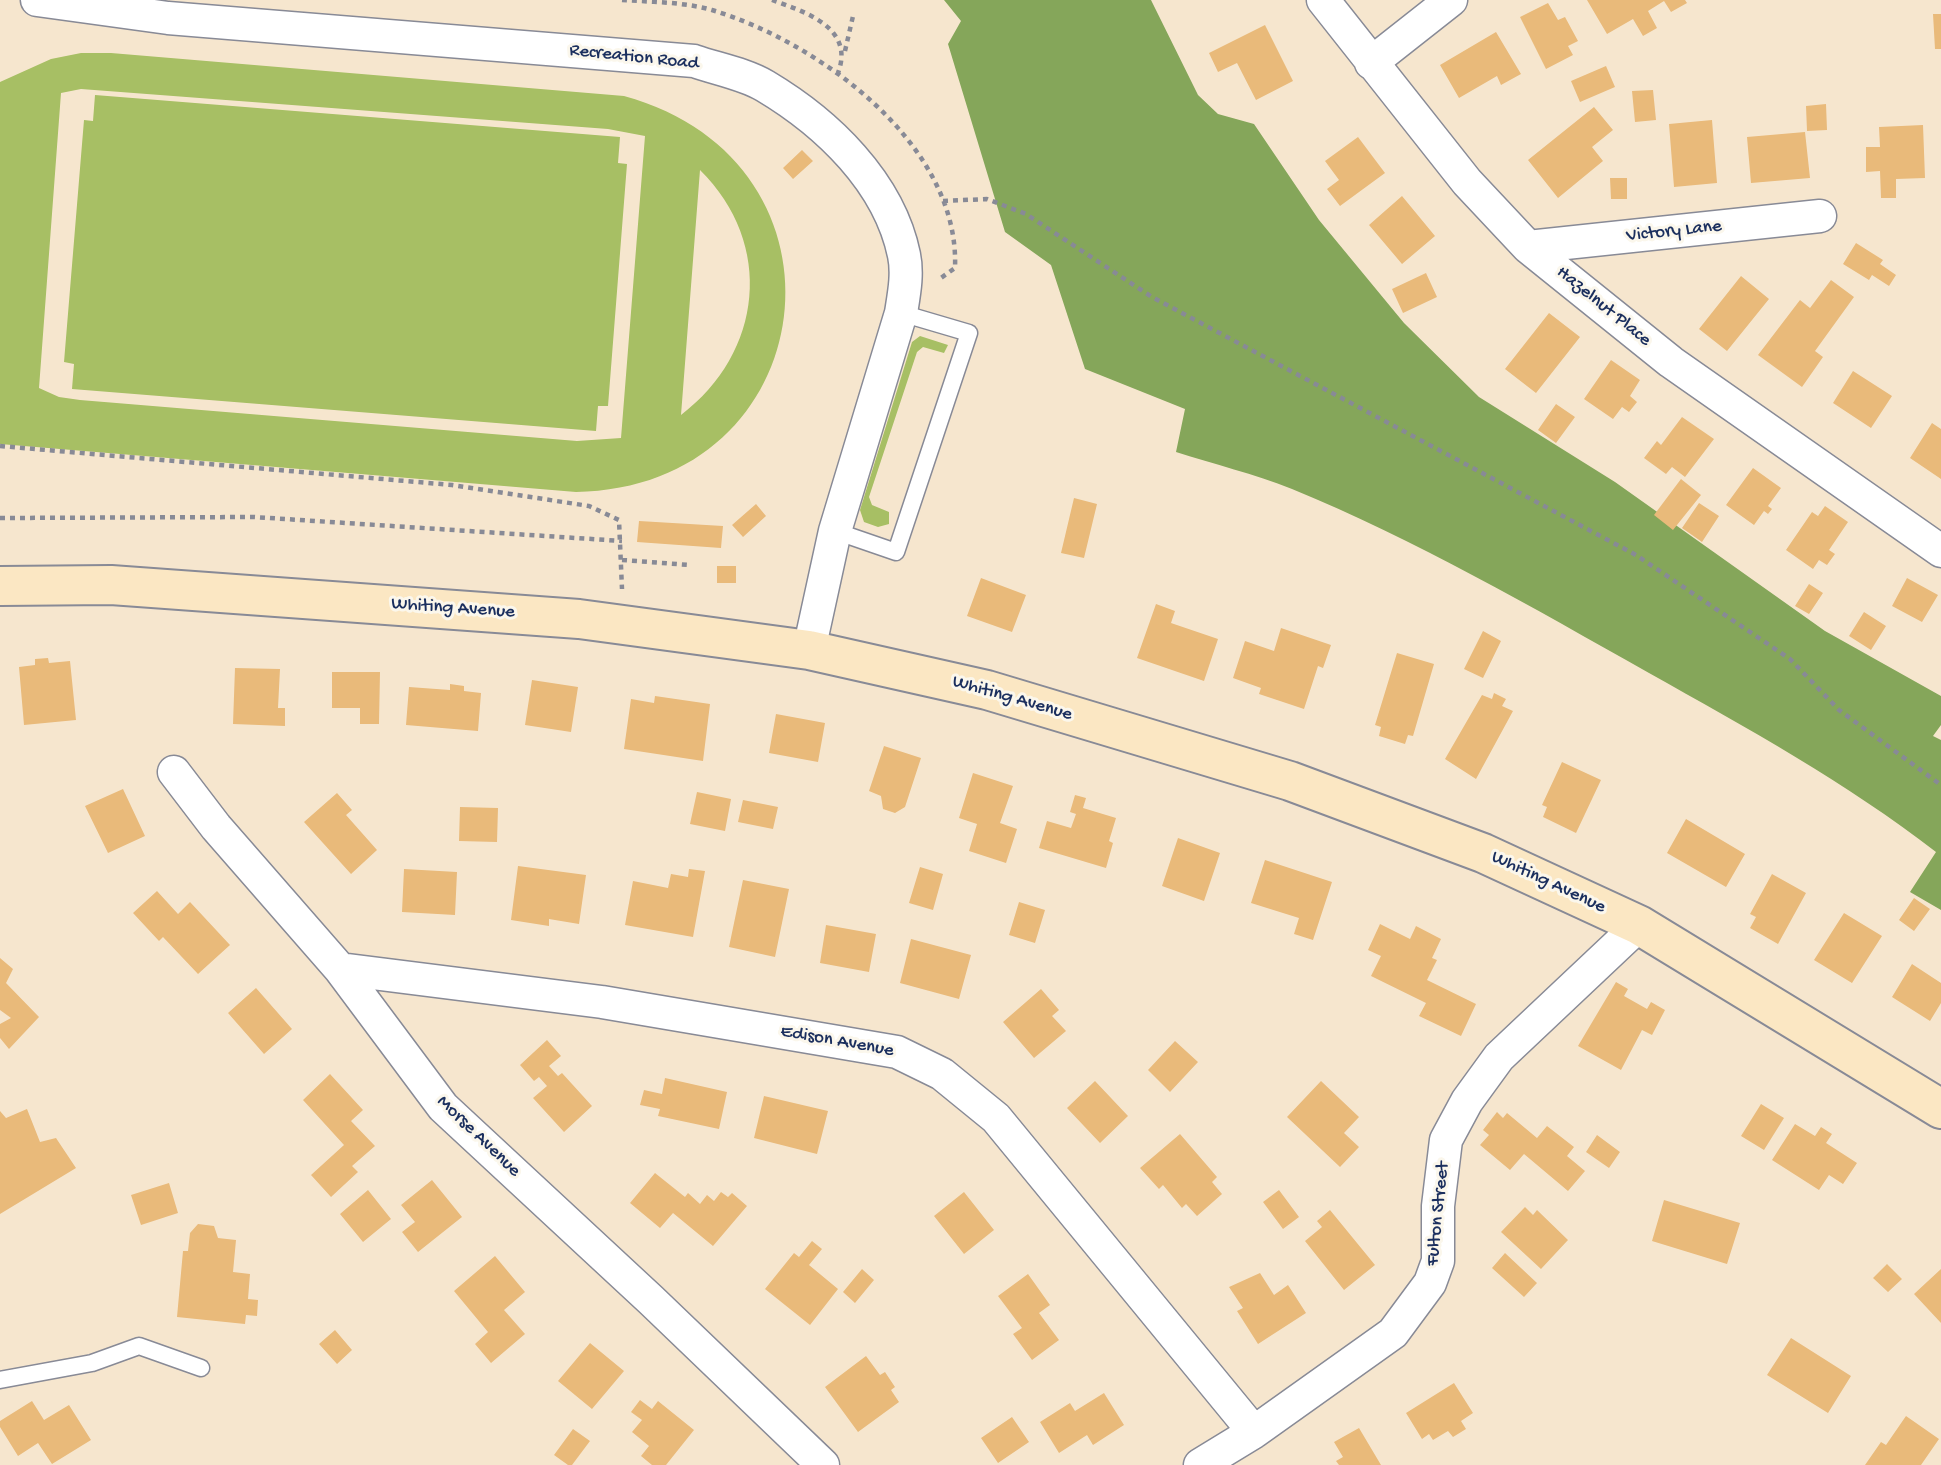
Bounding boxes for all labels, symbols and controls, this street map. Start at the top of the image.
street label: Recreation Road [568,40,700,76]
street label: Victory Lane [1625,216,1723,248]
street label: Hazelnut Place [1551,262,1655,352]
street label: Whiting Avenue [390,593,516,625]
street label: Whiting Avenue [949,671,1075,727]
street label: Whiting Avenue [1487,847,1609,919]
street label: Edison Avenue [779,1021,895,1063]
street label: Morse Avenue [431,1091,525,1183]
street label: Fulton Street [1422,1161,1456,1267]

